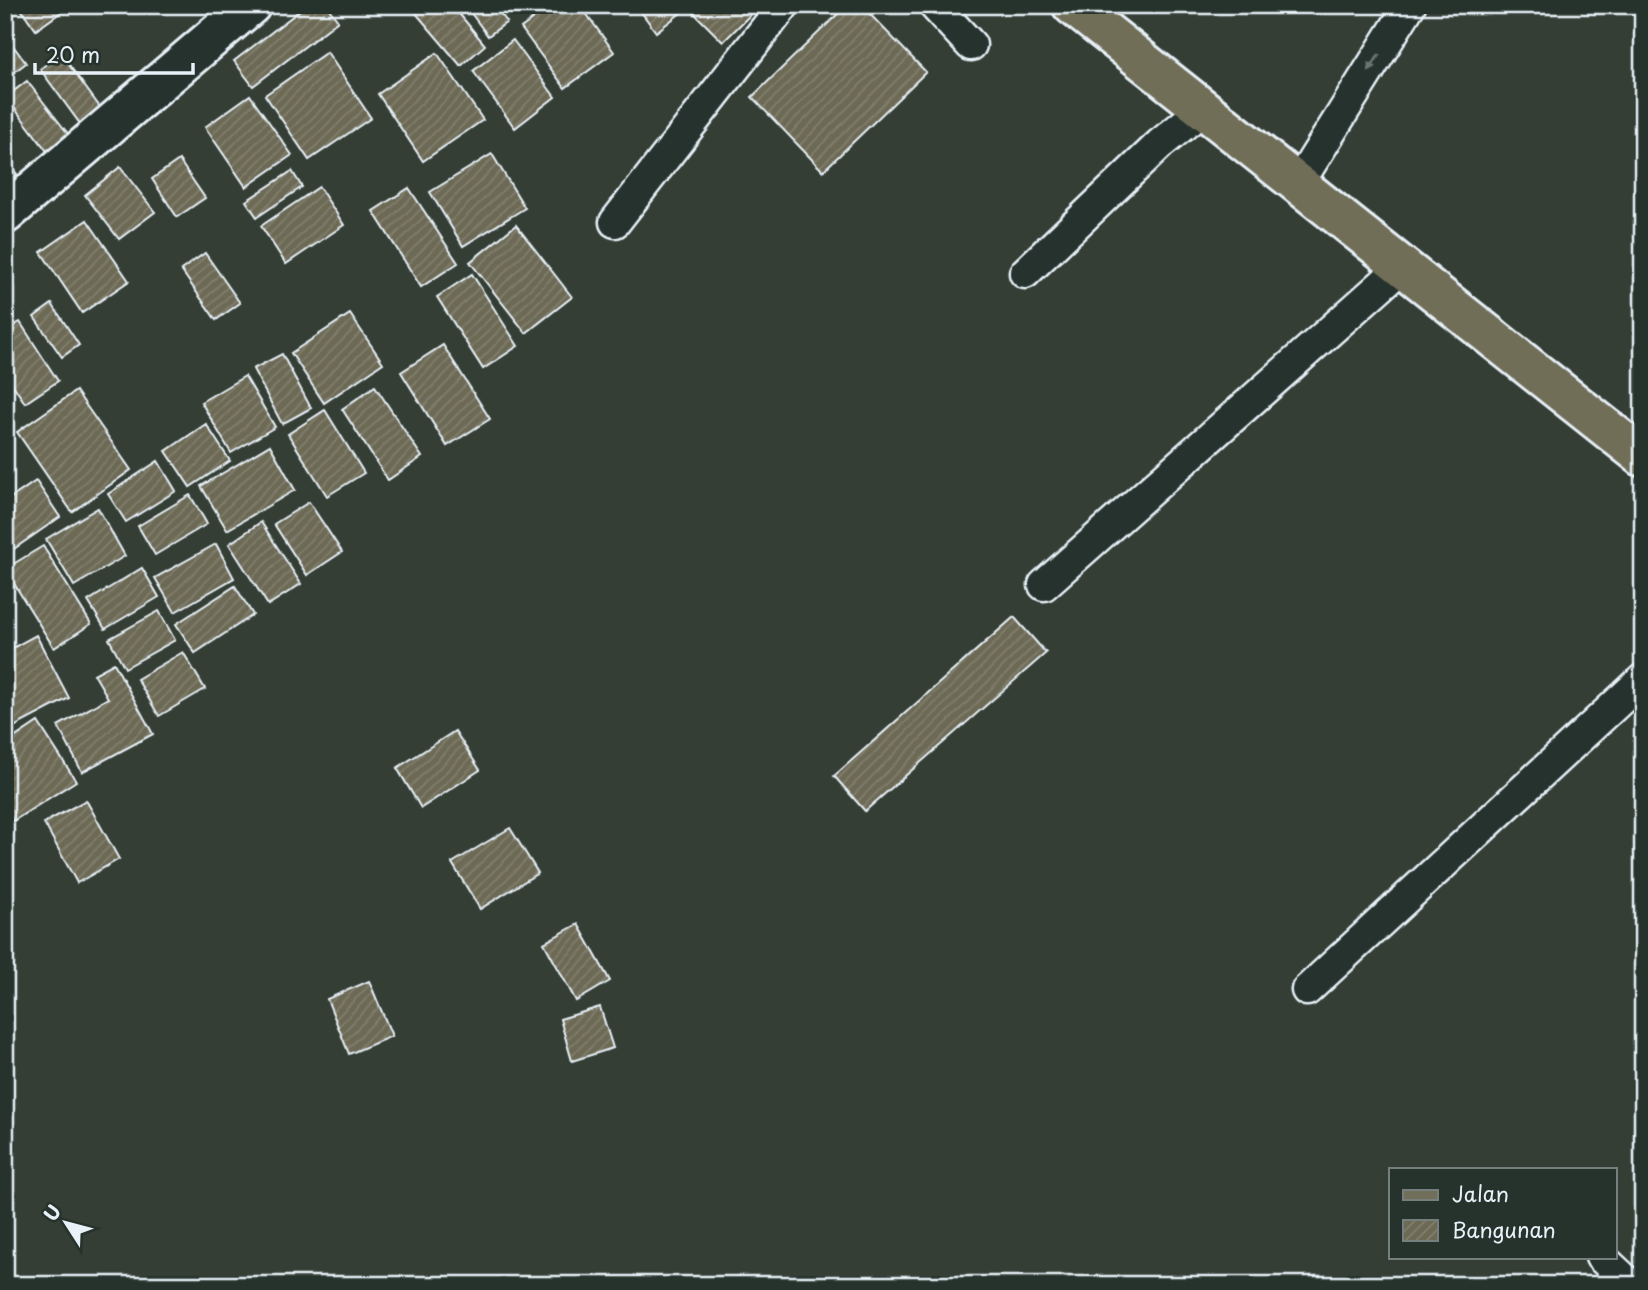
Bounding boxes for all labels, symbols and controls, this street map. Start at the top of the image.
scale bar [35,32,192,76]
text: 20 m [46,38,100,70]
one-way arrow [1367,53,1380,73]
legend [1389,1168,1616,1258]
text: Jalan [1452,1177,1509,1209]
north arrow [32,1188,102,1258]
text: U [36,1198,67,1227]
text: Bangunan [1452,1213,1556,1245]

